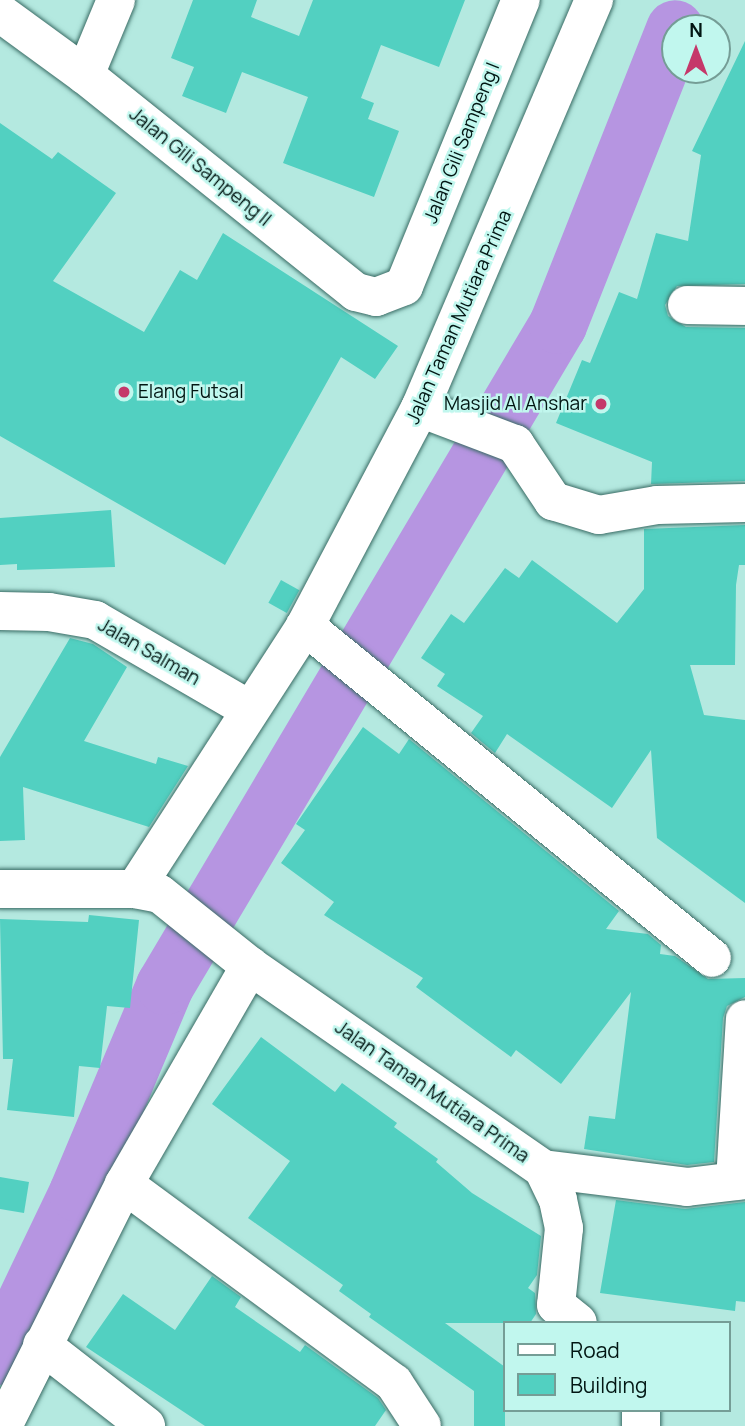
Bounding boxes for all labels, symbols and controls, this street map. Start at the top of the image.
north arrow [661,14,731,84]
text: N [689,17,703,43]
street label: Jalan Gili Sampeng I [419,59,505,227]
street label: Jalan Gili Sampeng II [125,103,275,231]
street label: Jalan Taman Mutiara Prima [401,206,517,428]
place label: Elang Futsal [138,381,244,403]
marker: Elang Futsal [116,384,132,400]
place label: Masjid Al Anshar [444,393,587,415]
marker: Masjid Al Anshar [593,396,609,412]
street label: Jalan Salman [94,614,204,690]
street label: Jalan Taman Mutiara Prima [330,1016,534,1168]
legend [504,1321,731,1412]
text: Road [570,1336,620,1364]
text: Building [570,1371,647,1399]

